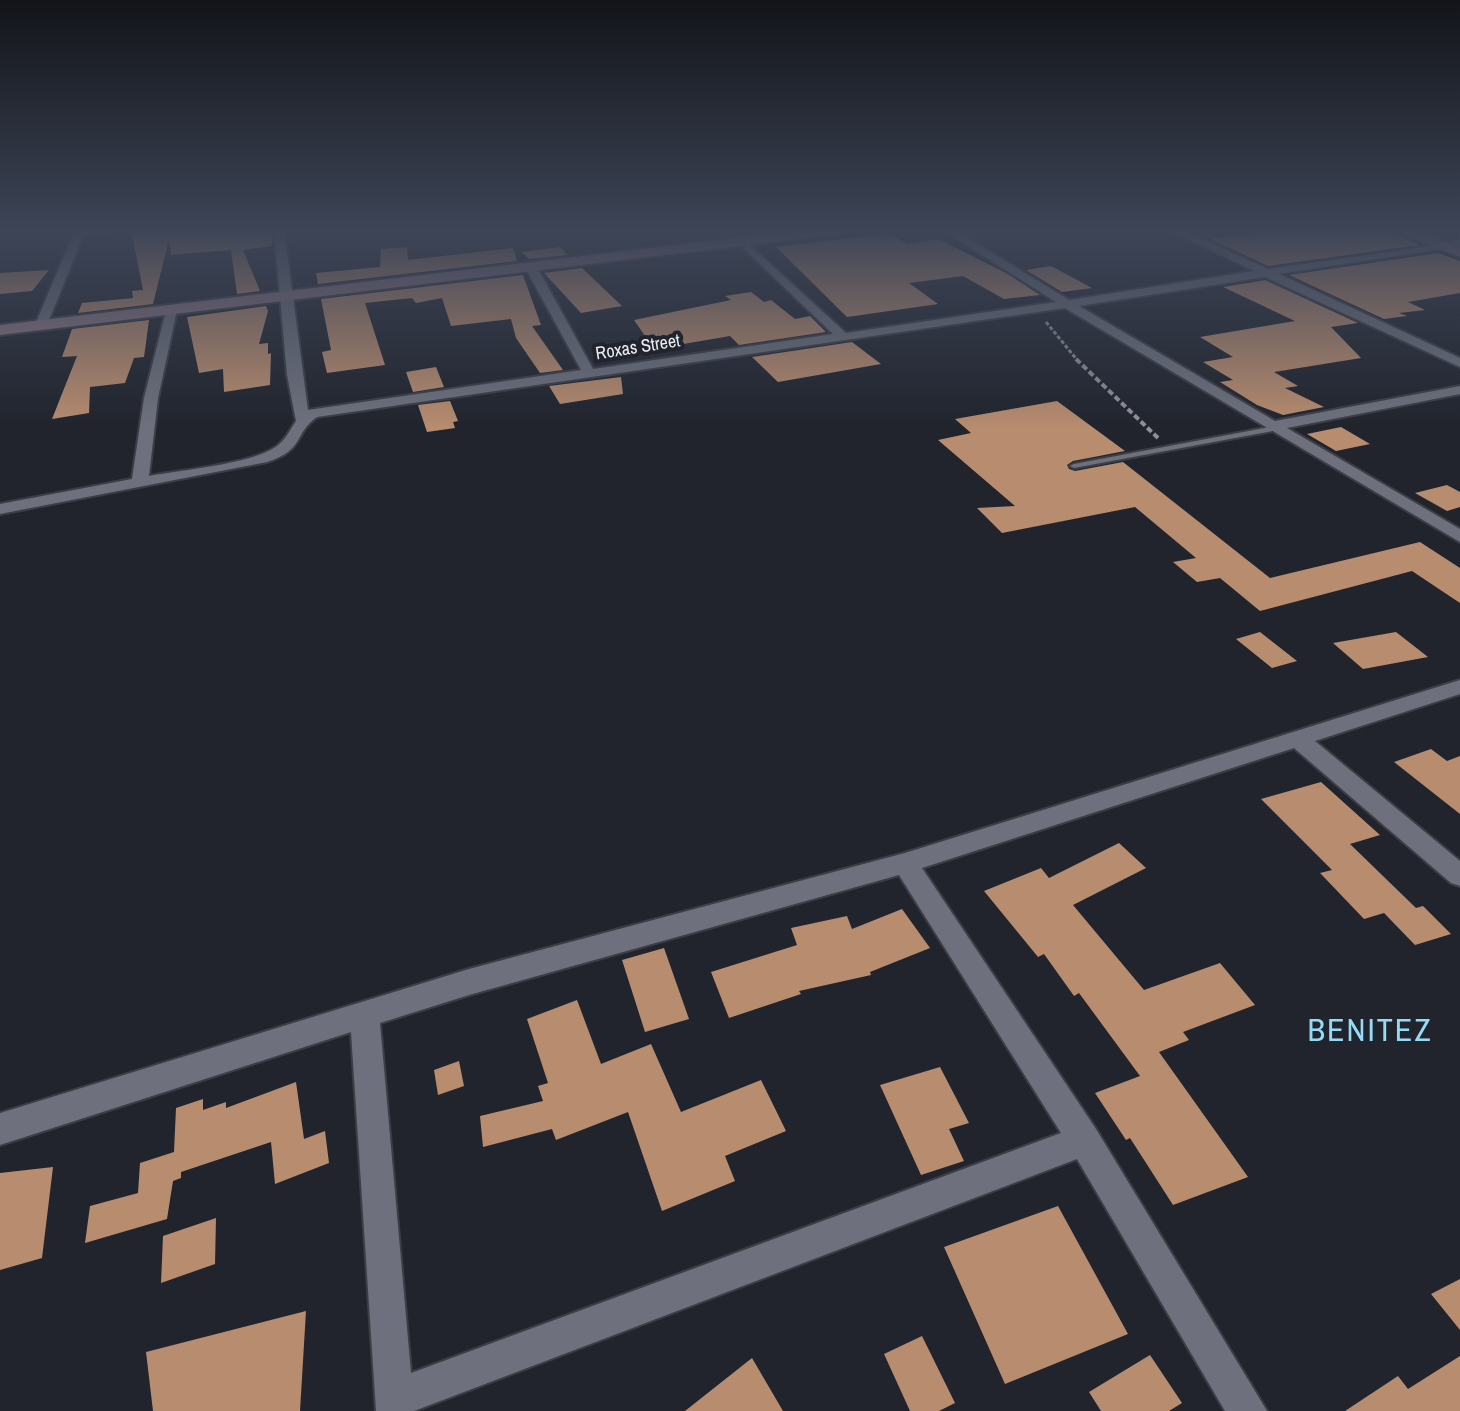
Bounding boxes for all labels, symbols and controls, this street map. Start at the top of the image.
street label: Roxas Street [594,331,682,365]
district label: BENITEZ [1308,1013,1432,1051]

